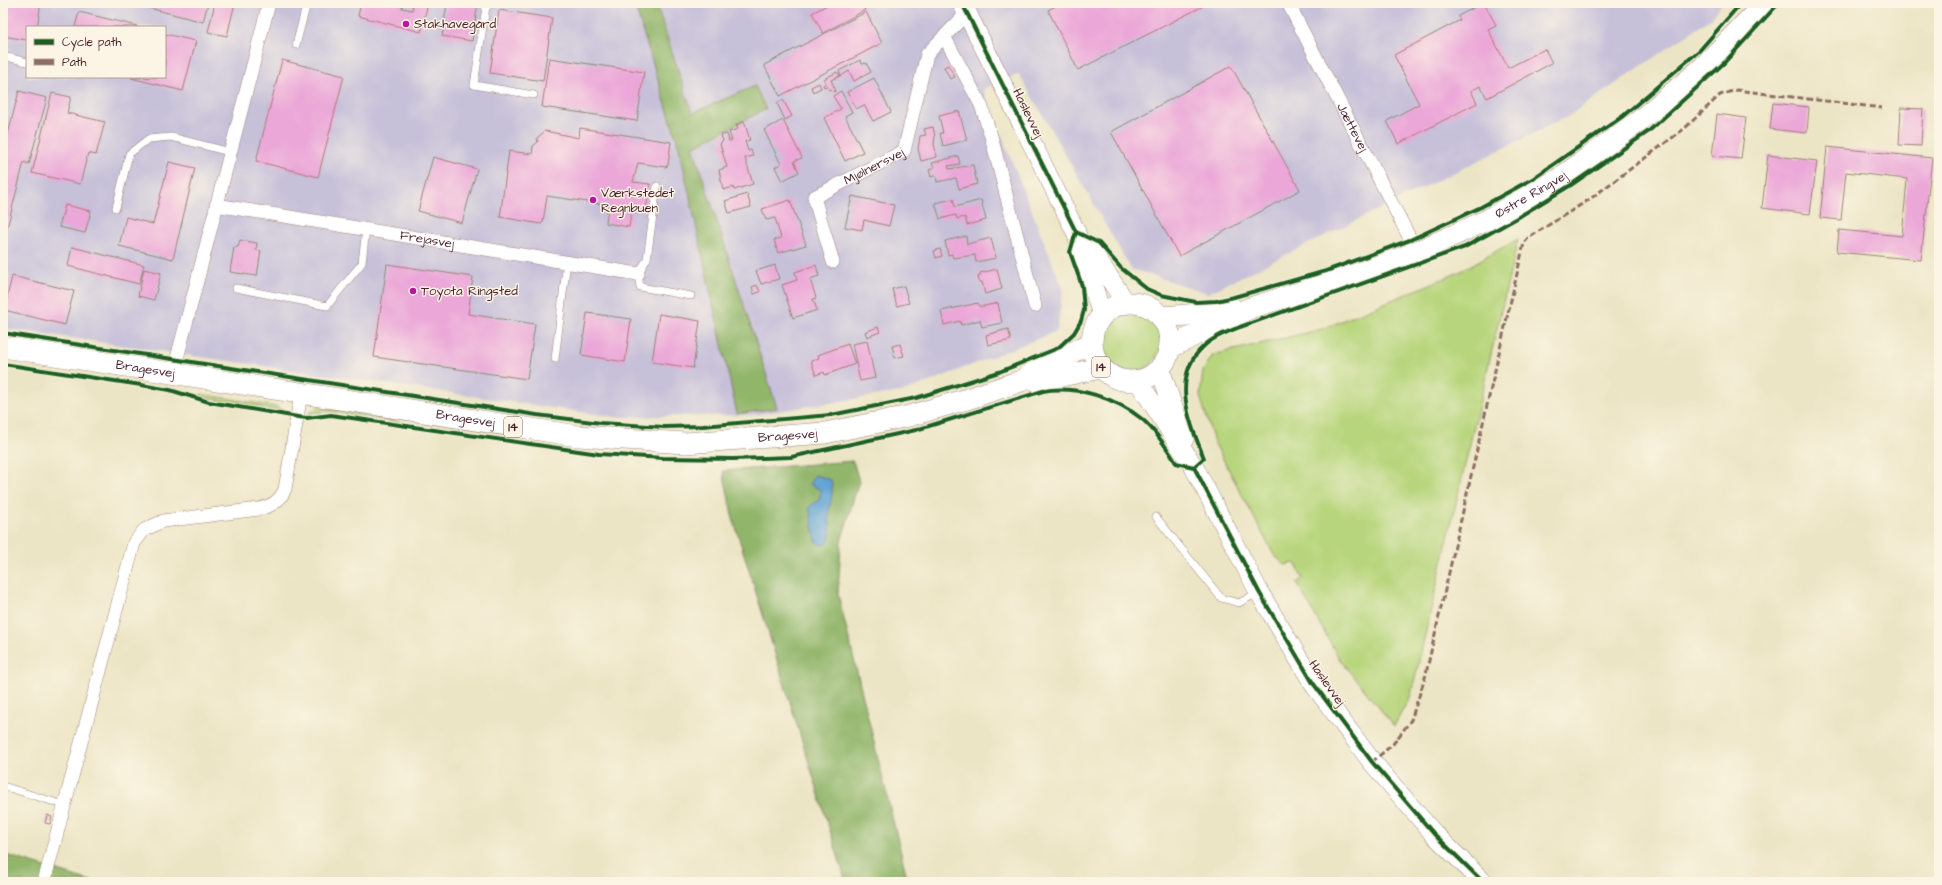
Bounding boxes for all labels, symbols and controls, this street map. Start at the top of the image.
place label: Stakhavegård [414,15,497,34]
marker: Stakhavegård [401,19,411,29]
legend [26,26,166,78]
text: Cycle path [62,34,121,52]
text: Path [62,54,87,71]
street label: Haslevvej [1008,85,1048,141]
street label: Jættevej [1332,100,1373,155]
street label: Mjølnersvej [841,143,908,189]
street label: Østre Ringvej [1492,166,1571,223]
place label: Værkstedet Regnbuen [601,184,675,218]
marker: Værkstedet Regnbuen [588,195,598,205]
street label: Frejasvej [399,226,456,253]
place label: Toyota Ringsted [421,282,518,301]
marker: Toyota Ringsted [408,286,418,296]
street label: Bragesvej [115,356,177,383]
road number: 14 [1092,357,1110,377]
street label: Bragesvej [435,405,497,432]
road number: 14 [504,417,522,437]
street label: Bragesvej [757,425,819,447]
street label: Haslevvej [1304,656,1350,710]

